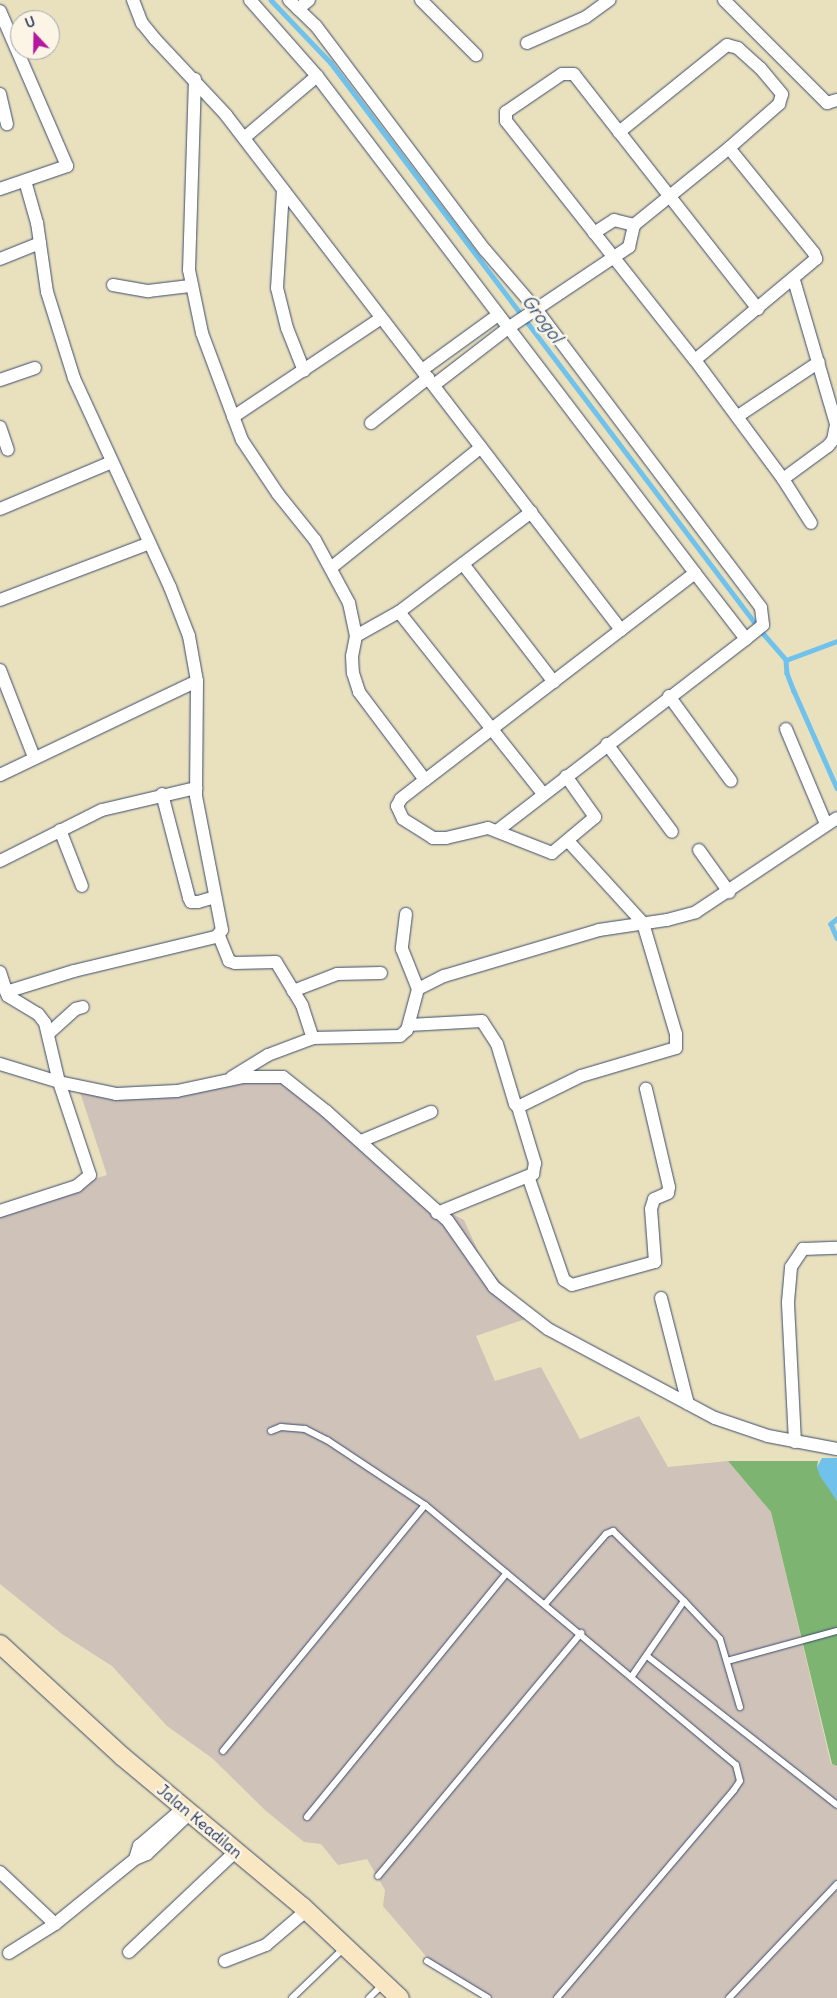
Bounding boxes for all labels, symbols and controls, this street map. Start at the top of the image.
north arrow [10,10,60,60]
text: U [22,12,38,32]
water label: Grogol [517,291,567,347]
street label: Jalan Keadilan [154,1780,246,1862]

